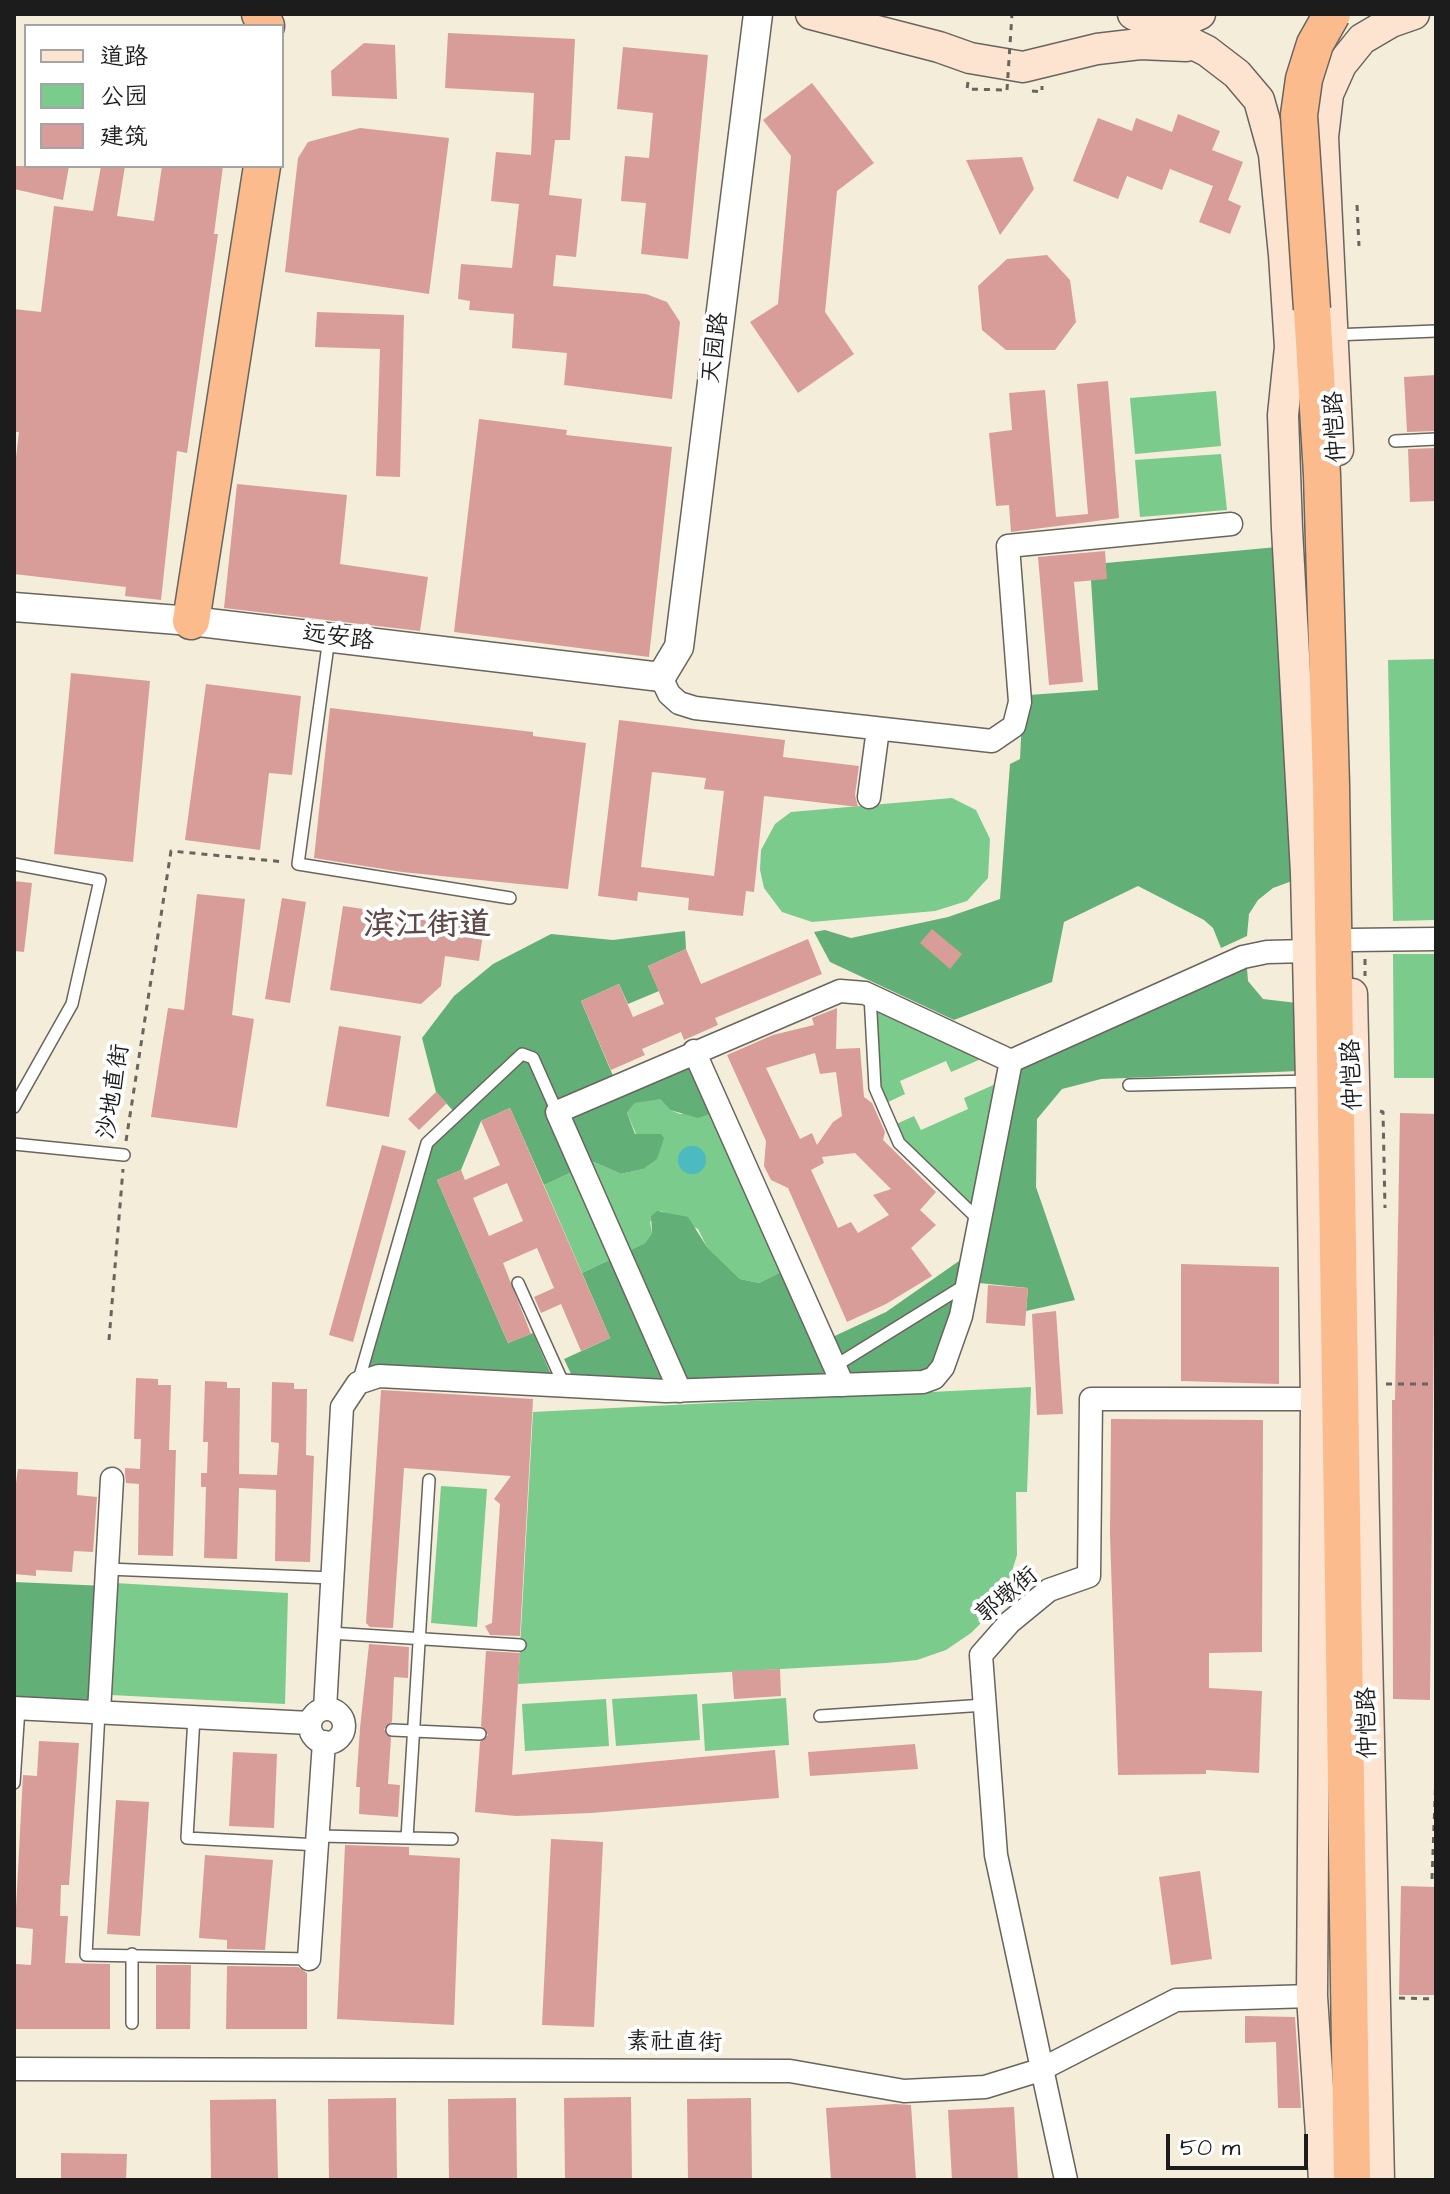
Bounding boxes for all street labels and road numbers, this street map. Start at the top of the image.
street label: 天园路 [698,311,736,385]
street label: 仲恺路 [1321,390,1353,464]
street label: 远安路 [301,620,375,658]
street label: 仲恺路 [1338,1039,1370,1111]
street label: 沙地直街 [93,1042,137,1142]
street label: 郭墩街 [971,1562,1045,1630]
street label: 仲恺路 [1354,1687,1384,1759]
street label: 素社直街 [626,2029,722,2059]

